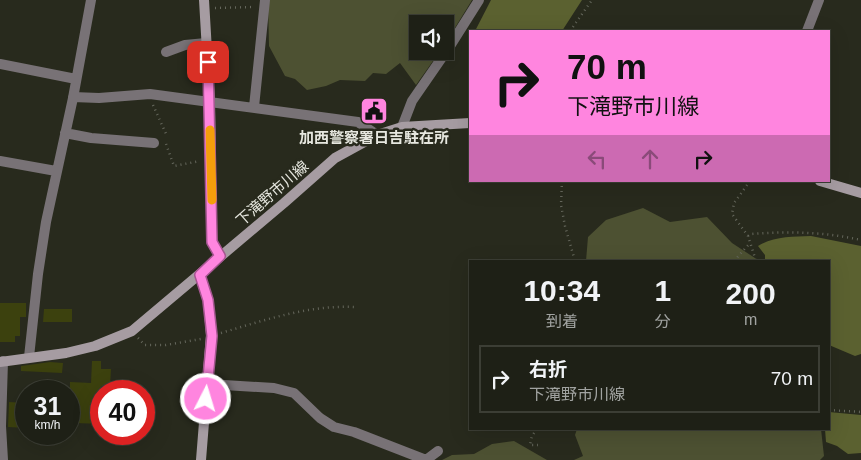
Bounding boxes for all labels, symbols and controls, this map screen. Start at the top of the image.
map controls [409,15,454,60]
button: sound [409,15,454,60]
pin [187,41,229,83]
text: 70 m [567,47,647,86]
icon: arrive [194,48,222,76]
icon: right [484,50,549,115]
text: 下滝野市川線 [567,94,699,119]
public building icon: 加西警察署日吉駐在所 [359,96,389,126]
place label: 加西警察署日吉駐在所 [299,129,449,146]
icon: left [583,145,611,173]
icon: ahead [636,145,664,173]
icon: right [689,145,717,173]
street label: 下滝野市川線 [232,157,312,229]
text: 10:34 [523,274,600,307]
text: 1 [654,274,671,307]
text: 200 [726,277,776,310]
text: m [744,311,757,328]
text: 到着 [546,313,578,330]
text: 分 [655,313,671,330]
text: 右折 [529,359,567,380]
icon: right [486,365,514,393]
text: 70 m [771,368,813,389]
position arrow [179,372,231,424]
speed limit sign: 40 [90,380,155,445]
text: 下滝野市川線 [529,386,625,403]
text: 31 [34,392,61,420]
text: km/h [34,418,61,432]

